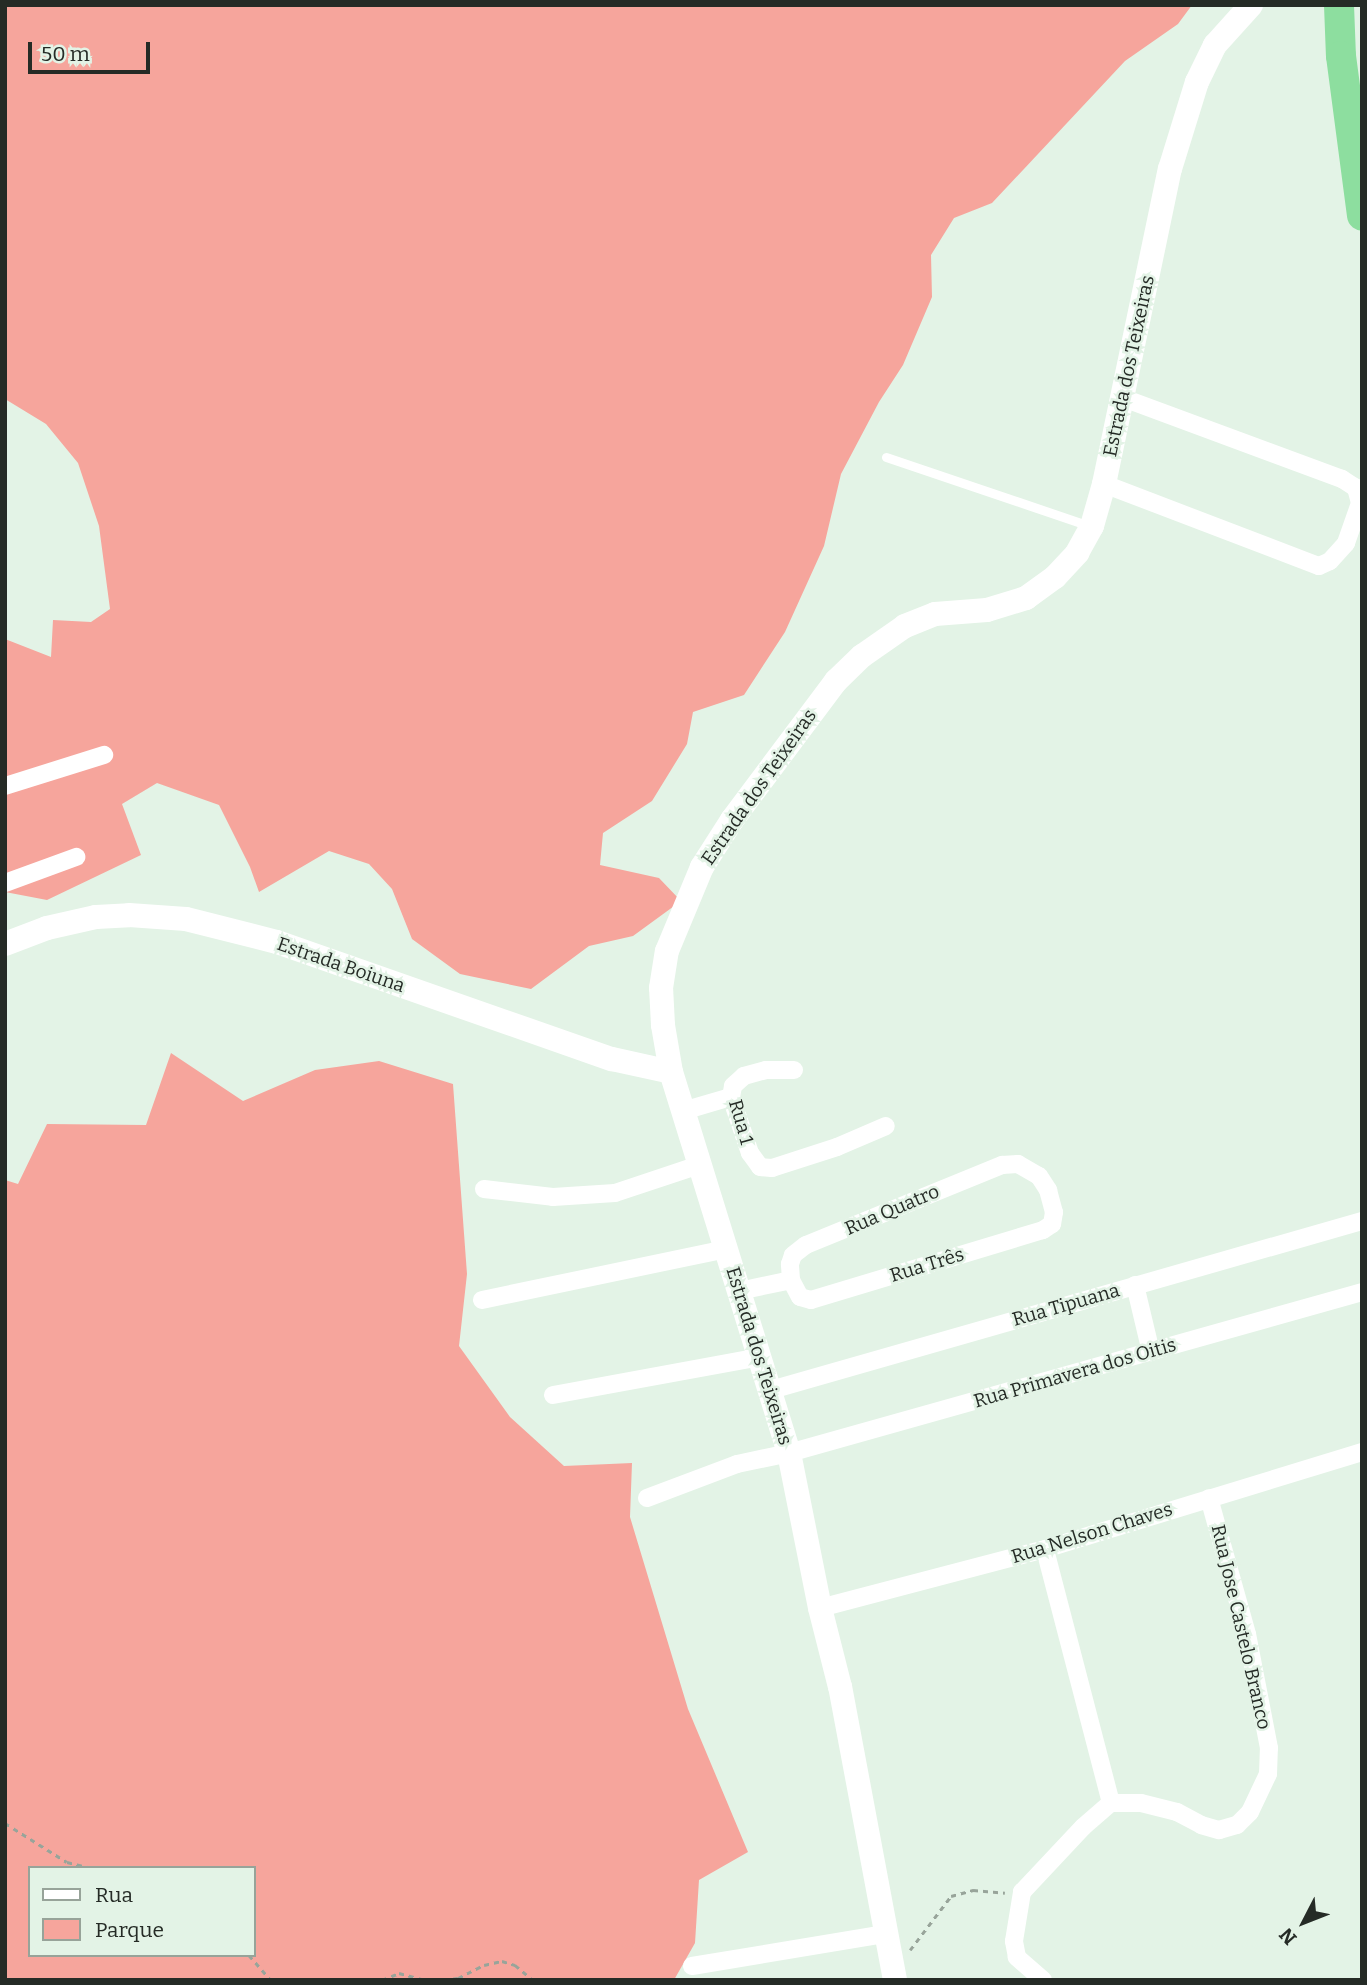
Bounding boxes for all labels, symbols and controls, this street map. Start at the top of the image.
scale bar [32,28,154,72]
text: 50 m [41,41,90,67]
street label: Estrada dos Teixeiras [1099,273,1159,459]
street label: Estrada dos Teixeiras [697,705,821,869]
street label: Estrada Boiuna [274,932,408,998]
street label: Rua 1 [724,1097,758,1147]
street label: Rua Quatro [841,1180,943,1240]
street label: Rua Três [887,1243,967,1287]
street label: Estrada dos Teixeiras [721,1264,797,1448]
street label: Rua Tipuana [1010,1279,1122,1331]
street label: Rua Primavera dos Oitis [971,1333,1179,1413]
street label: Rua Nelson Chaves [1009,1498,1175,1568]
street label: Rua Jose Castelo Branco [1206,1522,1276,1732]
legend [28,1866,256,1957]
text: Rua [95,1882,133,1908]
north arrow [1269,1887,1339,1957]
text: Parque [95,1917,164,1943]
text: N [1275,1923,1301,1950]

